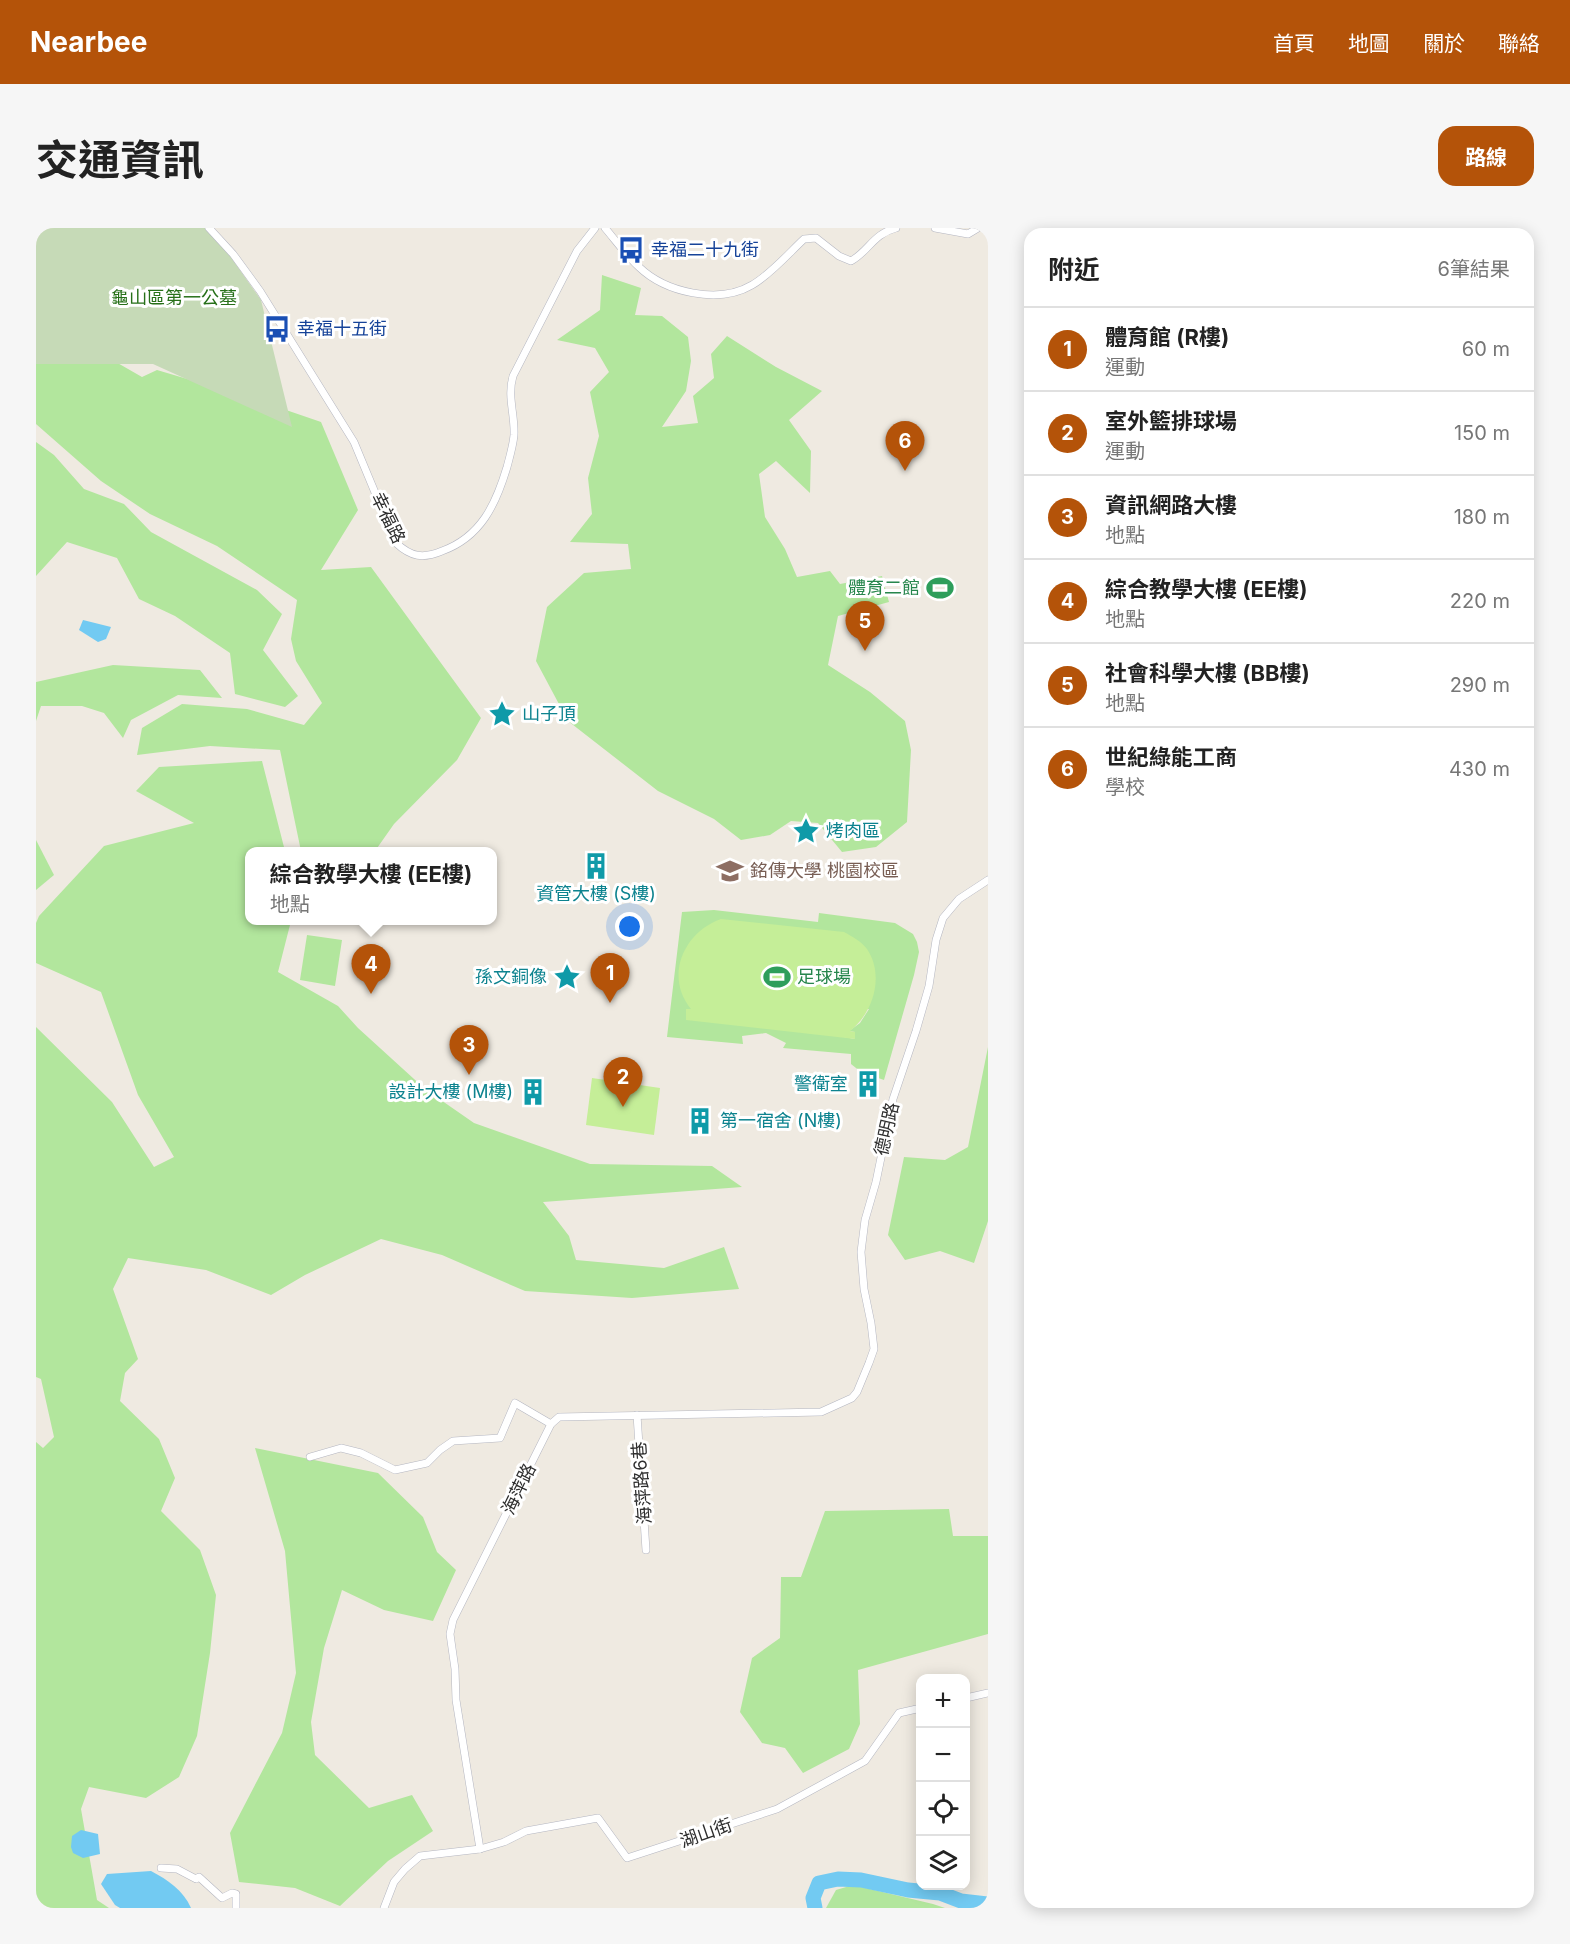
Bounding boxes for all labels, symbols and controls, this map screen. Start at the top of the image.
text: Nearbee [30,25,147,59]
text: 首頁 [1273,31,1315,56]
text: 地圖 [1348,31,1390,56]
text: 關於 [1423,31,1465,56]
text: 聯絡 [1498,31,1540,56]
button: 路線 [1438,126,1534,186]
text: 交通資訊 [36,134,204,185]
bus stop icon: 幸福二十九街 [616,235,646,265]
place label: 幸福二十九街 [651,239,759,260]
text: 附近 [1048,254,1100,285]
text: 6筆結果 [1438,257,1510,281]
park label: 龜山區第一公墓 [111,287,237,308]
bus stop icon: 幸福十五街 [262,314,292,344]
place label: 幸福十五街 [297,318,387,339]
text: 體育館 (R樓) [1105,324,1229,350]
text: 1 [1063,337,1072,361]
text: 60 m [1462,337,1510,361]
text: 運動 [1105,355,1145,379]
text: 室外籃排球場 [1105,408,1237,434]
text: 2 [1061,421,1074,445]
text: 150 m [1454,421,1510,445]
pin: 6 [886,422,924,471]
text: 運動 [1105,439,1145,463]
street label: 幸福路 [367,489,410,547]
text: 資訊網路大樓 [1105,492,1237,518]
text: 3 [1061,505,1074,529]
text: 180 m [1454,505,1510,529]
text: 地點 [1105,523,1145,547]
sports icon: 體育二館 [925,573,955,603]
text: 綜合教學大樓 (EE樓) [1105,576,1308,602]
place label: 體育二館 [848,577,920,598]
text: 4 [1061,589,1074,613]
text: 220 m [1450,589,1510,613]
pin: 5 [846,602,884,651]
text: 地點 [1105,607,1145,631]
text: 社會科學大樓 (BB樓) [1105,660,1310,686]
text: 5 [1061,673,1074,697]
text: 290 m [1450,673,1510,697]
text: 地點 [1105,691,1145,715]
place icon: 山子頂 [487,699,517,729]
place label: 山子頂 [522,703,576,724]
text: 世紀綠能工商 [1105,744,1237,770]
text: 6 [1061,757,1074,781]
text: 430 m [1449,757,1510,781]
text: 學校 [1105,775,1145,799]
place icon: 烤肉區 [791,816,821,846]
place label: 烤肉區 [826,820,880,841]
popup [245,847,497,925]
building icon: 資管大樓 (S樓) [581,851,611,881]
school or university icon: 銘傳大學 桃園校區 [715,856,745,886]
place label: 銘傳大學 桃園校區 [750,860,899,881]
text: 綜合教學大樓 (EE樓) [270,861,472,887]
place label: 資管大樓 (S樓) [536,883,656,904]
text: 地點 [270,892,310,916]
your location [615,912,644,941]
pin: 4 [352,944,390,994]
pin: 1 [590,954,630,1003]
place icon: 孫文銅像 [552,962,582,992]
sports icon: 足球場 [762,962,792,992]
place label: 孫文銅像 [475,966,547,987]
place label: 足球場 [797,966,851,987]
pin: 3 [450,1026,488,1075]
pin: 2 [604,1058,642,1107]
building icon: 警衛室 [853,1069,883,1099]
place label: 警衛室 [794,1073,848,1094]
building icon: 設計大樓 (M樓) [518,1077,548,1107]
place label: 設計大樓 (M樓) [389,1081,513,1102]
street label: 德明路 [870,1100,903,1158]
building icon: 第一宿舍 (N樓) [685,1106,715,1136]
place label: 第一宿舍 (N樓) [720,1110,842,1131]
street label: 海萍路6巷 [628,1441,655,1525]
street label: 海萍路 [497,1460,540,1518]
map controls [916,1674,970,1890]
button: + [916,1674,970,1728]
button: − [916,1728,970,1782]
button: locate [916,1782,970,1836]
street label: 湖山街 [677,1814,735,1851]
button: layers [916,1836,970,1890]

